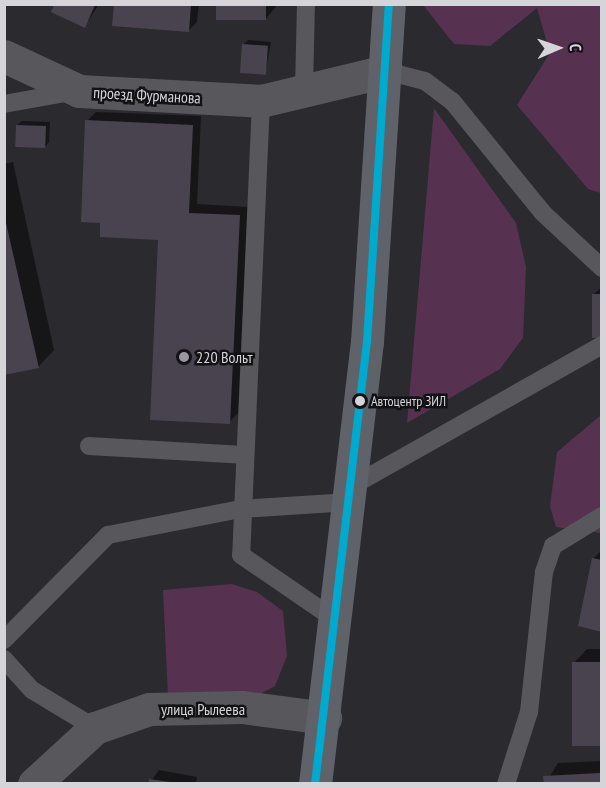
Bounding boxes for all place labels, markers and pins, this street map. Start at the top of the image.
place label: 220 Вольт [196,347,253,367]
marker: 220 Вольт [177,350,191,364]
place label: Автоцентр ЗИЛ [371,393,446,409]
marker: Автоцентр ЗИЛ [354,395,366,407]

